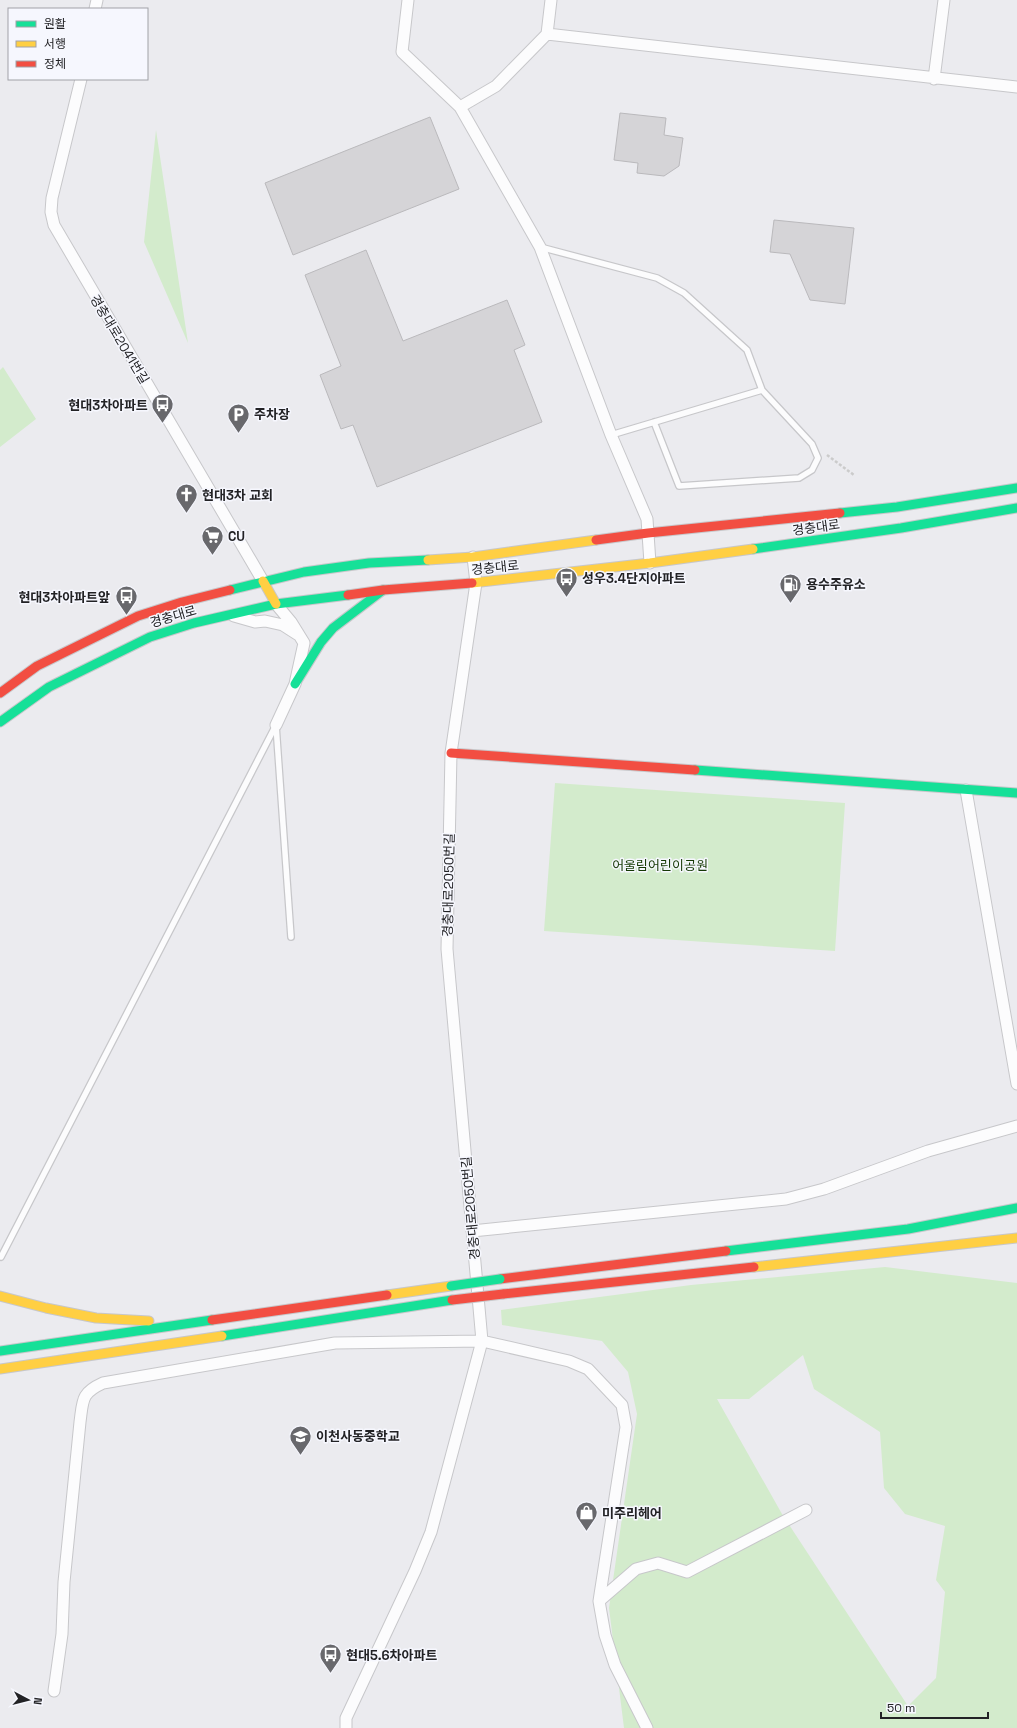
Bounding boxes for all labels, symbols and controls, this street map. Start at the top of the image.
legend [8,8,148,80]
text: 원활 [44,16,66,32]
text: 서행 [44,36,66,52]
text: 정체 [44,56,66,72]
street label: 경충대로2041번길 [86,292,153,387]
bus stop icon: 현대3차아파트 [150,392,176,425]
place label: 현대3차아파트 [68,397,148,414]
parking icon: 주차장 [225,401,251,434]
place label: 주차장 [254,406,290,423]
church icon: 현대3차 교회 [173,482,199,515]
place label: 현대3차 교회 [202,487,273,504]
street label: 경충대로 [791,516,841,539]
supermarket icon: CU [199,523,225,556]
place label: CU [228,528,245,545]
street label: 경충대로 [470,557,520,578]
bus stop icon: 성우3.4단지아파트 [553,565,579,598]
place label: 성우3.4단지아파트 [582,570,686,587]
fuel station icon: 용수주유소 [778,571,804,604]
place label: 용수주유소 [806,576,866,593]
bus stop icon: 현대3차아파트앞 [113,584,139,617]
place label: 현대3차아파트앞 [18,589,110,606]
street label: 경충대로 [148,602,199,631]
street label: 경충대로2050번길 [439,833,458,937]
park label: 어울림어린이공원 [612,857,708,874]
street label: 경충대로2050번길 [457,1155,484,1261]
school or university icon: 이천사동중학교 [288,1423,314,1456]
place label: 이천사동중학교 [316,1428,400,1445]
shop icon: 미주리헤어 [573,1500,599,1533]
place label: 미주리헤어 [602,1505,662,1522]
bus stop icon: 현대5.6차아파트 [317,1642,343,1675]
place label: 현대5.6차아파트 [346,1647,437,1664]
north arrow [8,1680,48,1720]
scale bar [881,1694,988,1720]
text: N [31,1697,45,1706]
text: 50 m [887,1700,915,1716]

